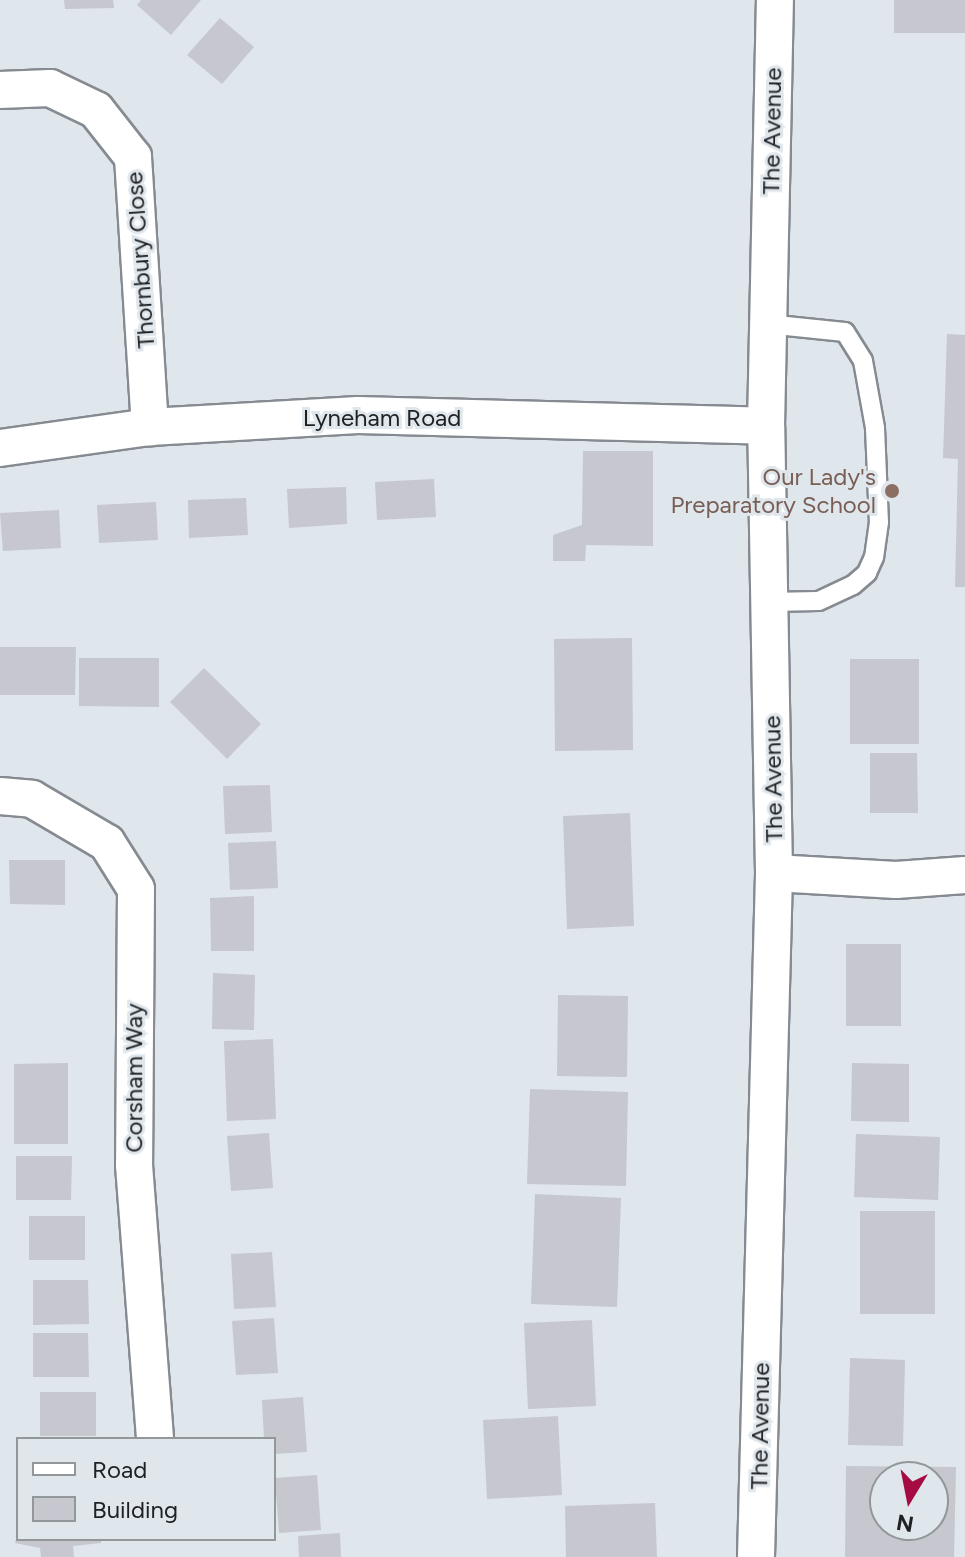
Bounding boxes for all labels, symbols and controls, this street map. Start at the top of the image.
street label: The Avenue [756,67,788,195]
street label: Thornbury Close [119,171,161,349]
street label: Lyneham Road [303,404,461,432]
place label: Our Lady's Preparatory School [670,463,876,519]
marker: Our Lady's Preparatory School [883,482,901,500]
street label: The Avenue [757,715,789,843]
street label: Corsham Way [120,1003,148,1153]
street label: The Avenue [744,1362,776,1490]
legend [16,1437,276,1541]
text: Road [92,1455,147,1484]
north arrow [869,1461,949,1541]
text: Building [92,1495,178,1524]
text: N [894,1508,916,1538]

